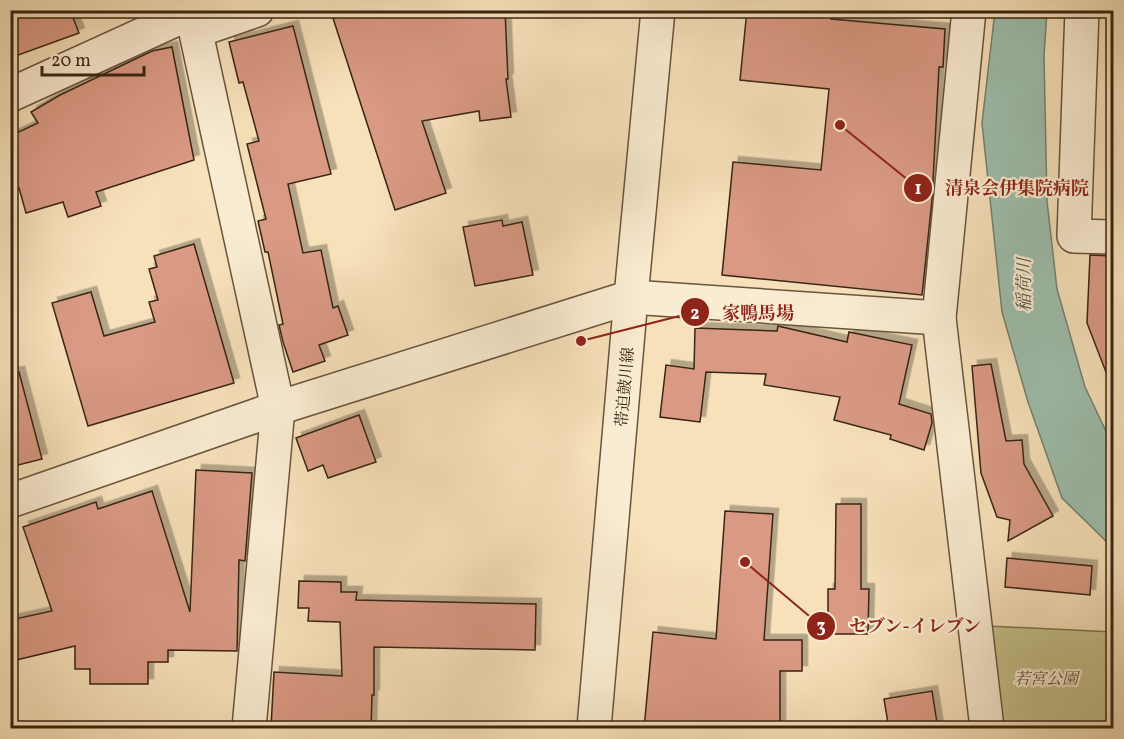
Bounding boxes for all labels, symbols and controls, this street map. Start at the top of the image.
scale bar [42,39,144,77]
text: 20 m [51,49,91,74]
callout: 清泉会伊集院病院 [903,170,1101,206]
text: 1 [914,177,922,202]
text: 清泉会伊集院病院 [945,177,1089,202]
water label: 稲荷川 [1013,256,1038,312]
callout: 家鴨馬場 [680,294,806,330]
text: 2 [690,302,700,327]
text: 家鴨馬場 [722,302,794,327]
street label: 帯迫皷川線 [612,346,640,428]
callout: セブン-イレブン [806,608,994,644]
text: 3 [816,615,826,640]
text: セブン-イレブン [849,615,981,640]
park label: 若宮公園 [1014,669,1081,691]

